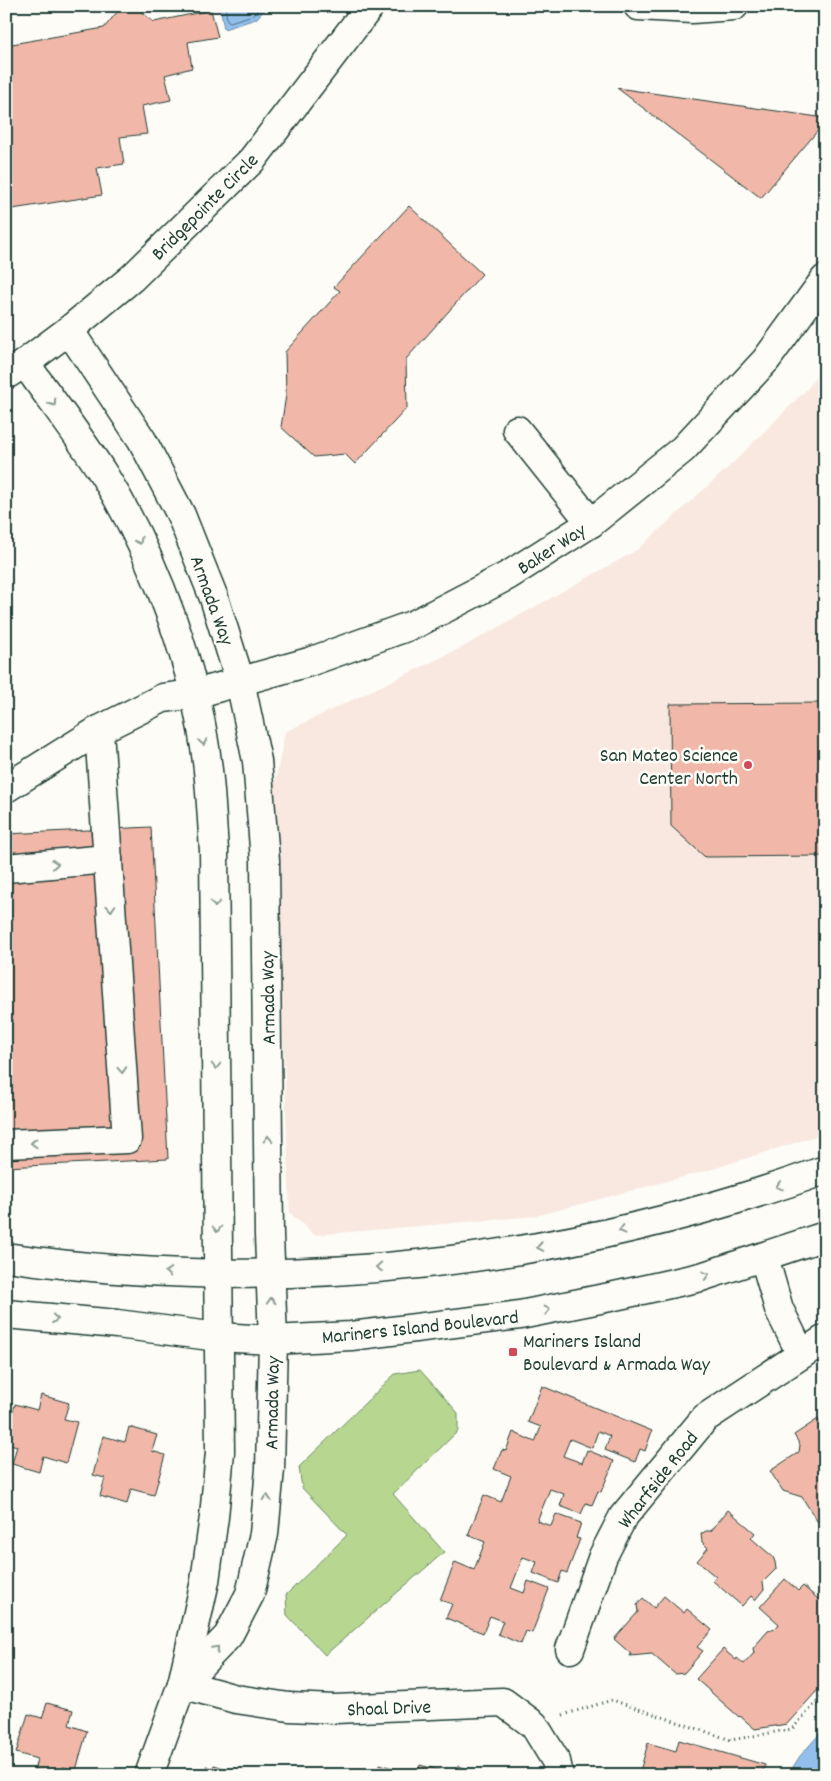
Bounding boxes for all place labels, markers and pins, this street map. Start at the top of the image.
place label: San Mateo Science Center North [600,743,738,794]
marker: San Mateo Science Center North [742,759,754,771]
place label: Mariners Island Boulevard & Armada Way [523,1329,711,1380]
marker: Mariners Island Boulevard & Armada Way [507,1346,519,1358]

